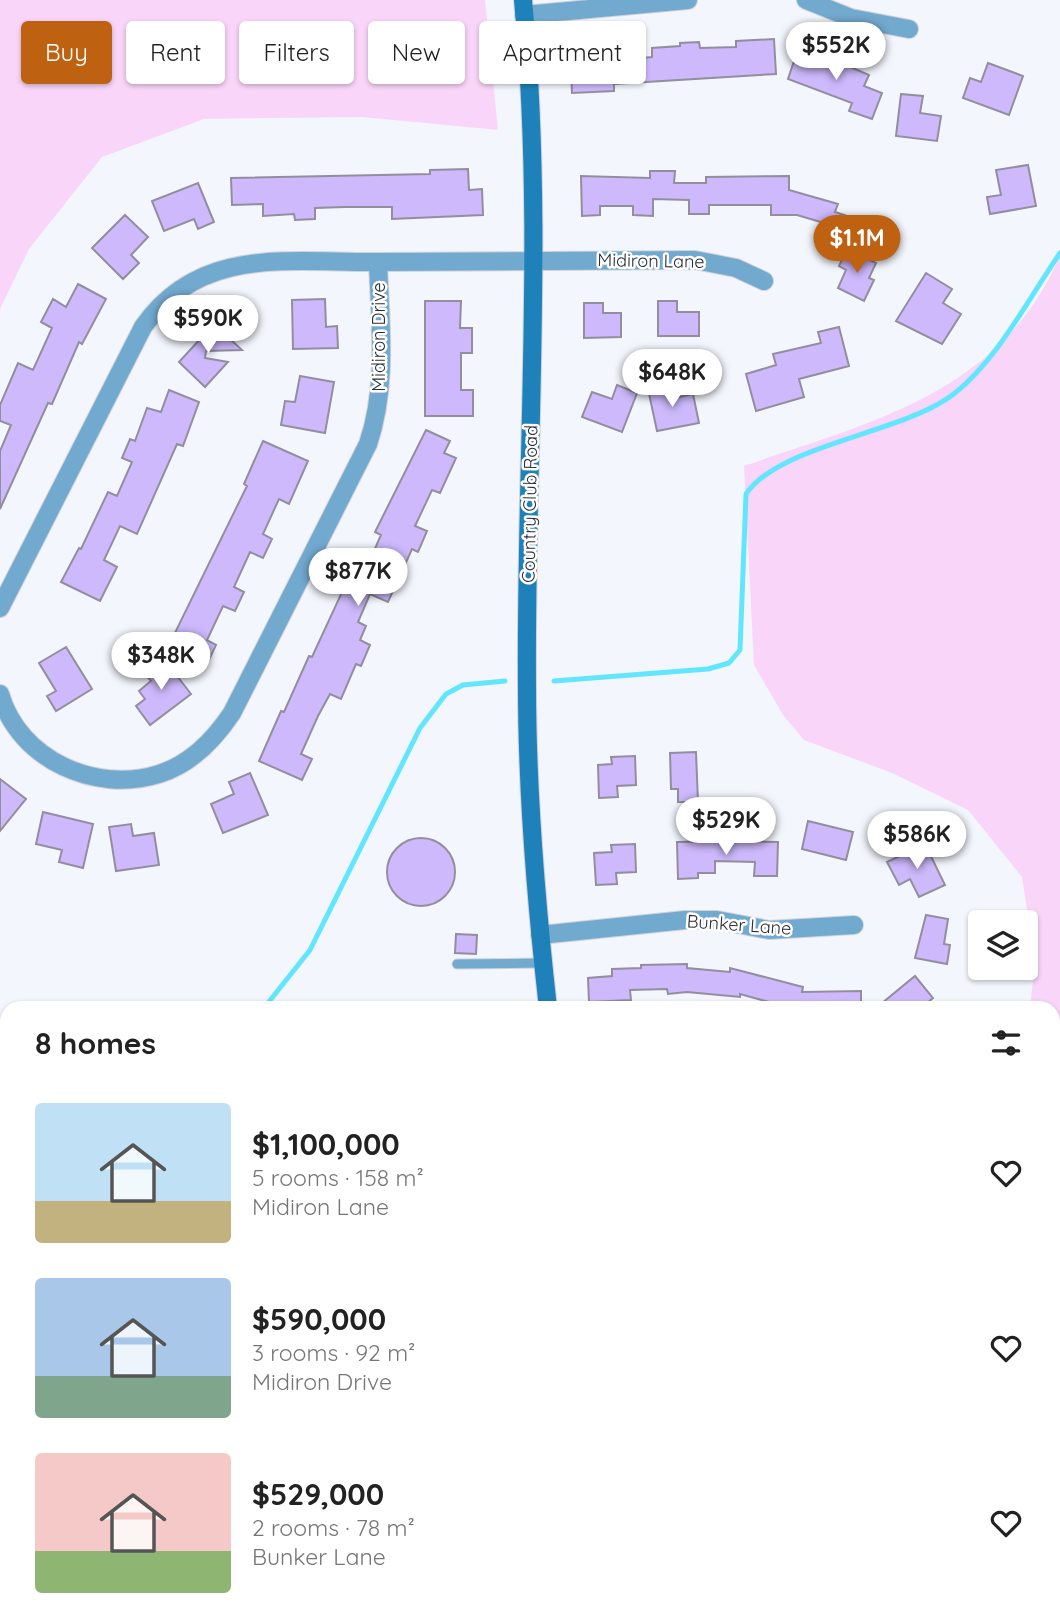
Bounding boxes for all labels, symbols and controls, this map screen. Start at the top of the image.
chip: Buy [21,21,112,84]
chip: Rent [126,21,225,84]
chip: Filters [239,21,354,84]
chip: New [368,21,465,84]
chip: Apartment [479,21,646,84]
pin: $552K [787,22,885,82]
text: $552K [802,30,870,59]
pin: $1.1M [808,216,906,275]
text: $1.1M [829,223,885,252]
street label: Midiron Lane [597,248,705,273]
street label: Midiron Drive [367,282,390,392]
pin: $590K [159,296,257,355]
text: $590K [173,303,243,332]
pin: $648K [623,350,721,409]
text: $648K [638,357,706,386]
street label: Country Club Road [517,425,542,583]
pin: $877K [309,548,407,608]
text: $877K [325,556,391,585]
pin: $348K [112,632,210,692]
text: $348K [127,640,195,669]
pin: $529K [677,798,775,857]
text: $529K [692,805,760,834]
pin: $586K [868,812,966,871]
text: $586K [883,819,951,848]
street label: Bunker Lane [686,909,792,940]
map controls [968,910,1038,980]
button: layers [968,910,1038,980]
text: 8 homes [35,1024,156,1062]
icon: filters [987,1024,1025,1062]
text: $1,100,000 [252,1125,400,1163]
icon: home [91,1131,175,1215]
icon: heart [987,1154,1025,1192]
text: 5 rooms · 158 m² [252,1163,424,1192]
text: Midiron Lane [252,1192,389,1221]
text: $590,000 [252,1300,386,1338]
icon: home [91,1306,175,1390]
icon: heart [987,1329,1025,1367]
text: 3 rooms · 92 m² [252,1338,415,1367]
text: Midiron Drive [252,1367,392,1396]
text: $529,000 [252,1475,384,1513]
icon: home [91,1481,175,1565]
icon: heart [987,1504,1025,1542]
text: 2 rooms · 78 m² [252,1513,415,1542]
text: Bunker Lane [252,1542,386,1571]

